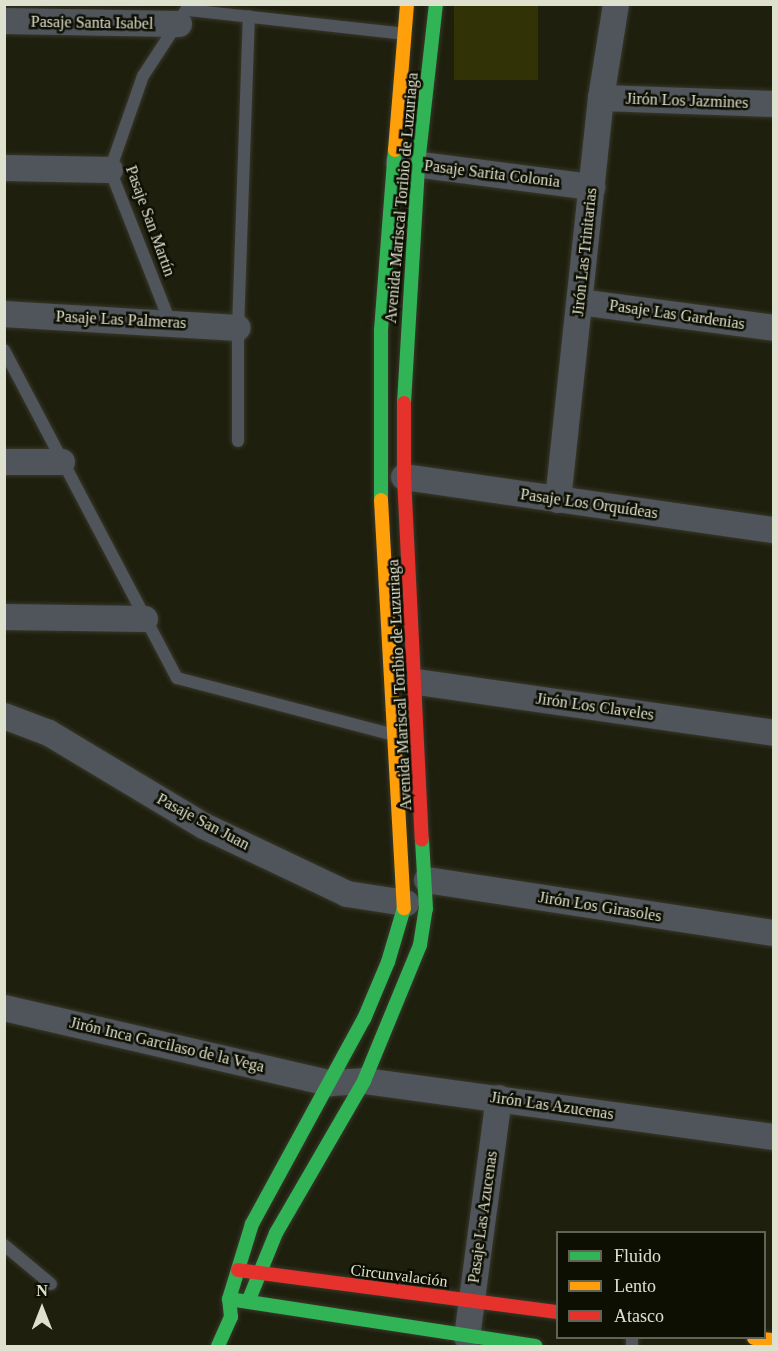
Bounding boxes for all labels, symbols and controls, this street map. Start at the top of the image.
street label: Pasaje Santa Isabel [31,12,153,34]
street label: Avenida Mariscal Toribio de Luzuriaga [381,72,423,324]
street label: Jirón Los Jazmines [625,89,749,113]
street label: Pasaje Sarita Colonia [423,156,561,192]
street label: Pasaje San Martín [121,163,179,279]
street label: Jirón Las Trinitarias [569,187,601,317]
street label: Pasaje Las Gardenias [608,296,746,334]
street label: Pasaje Las Palmeras [55,307,187,333]
street label: Pasaje Los Orquídeas [519,485,659,523]
street label: Avenida Mariscal Toribio de Luzuriaga [384,559,416,811]
street label: Jirón Los Claveles [535,689,655,725]
street label: Pasaje San Juan [153,790,253,854]
street label: Jirón Los Girasoles [537,888,663,926]
street label: Jirón Inca Garcilaso de la Vega [68,1013,266,1077]
street label: Jirón Las Azucenas [489,1088,615,1124]
street label: Pasaje Las Azucenas [464,1149,502,1285]
legend [556,1231,766,1339]
text: Fluido [614,1246,661,1266]
street label: Circunvalación [349,1261,449,1291]
text: Lento [614,1276,656,1296]
north arrow [12,1279,72,1339]
text: N [36,1282,48,1299]
text: Atasco [614,1306,664,1326]

